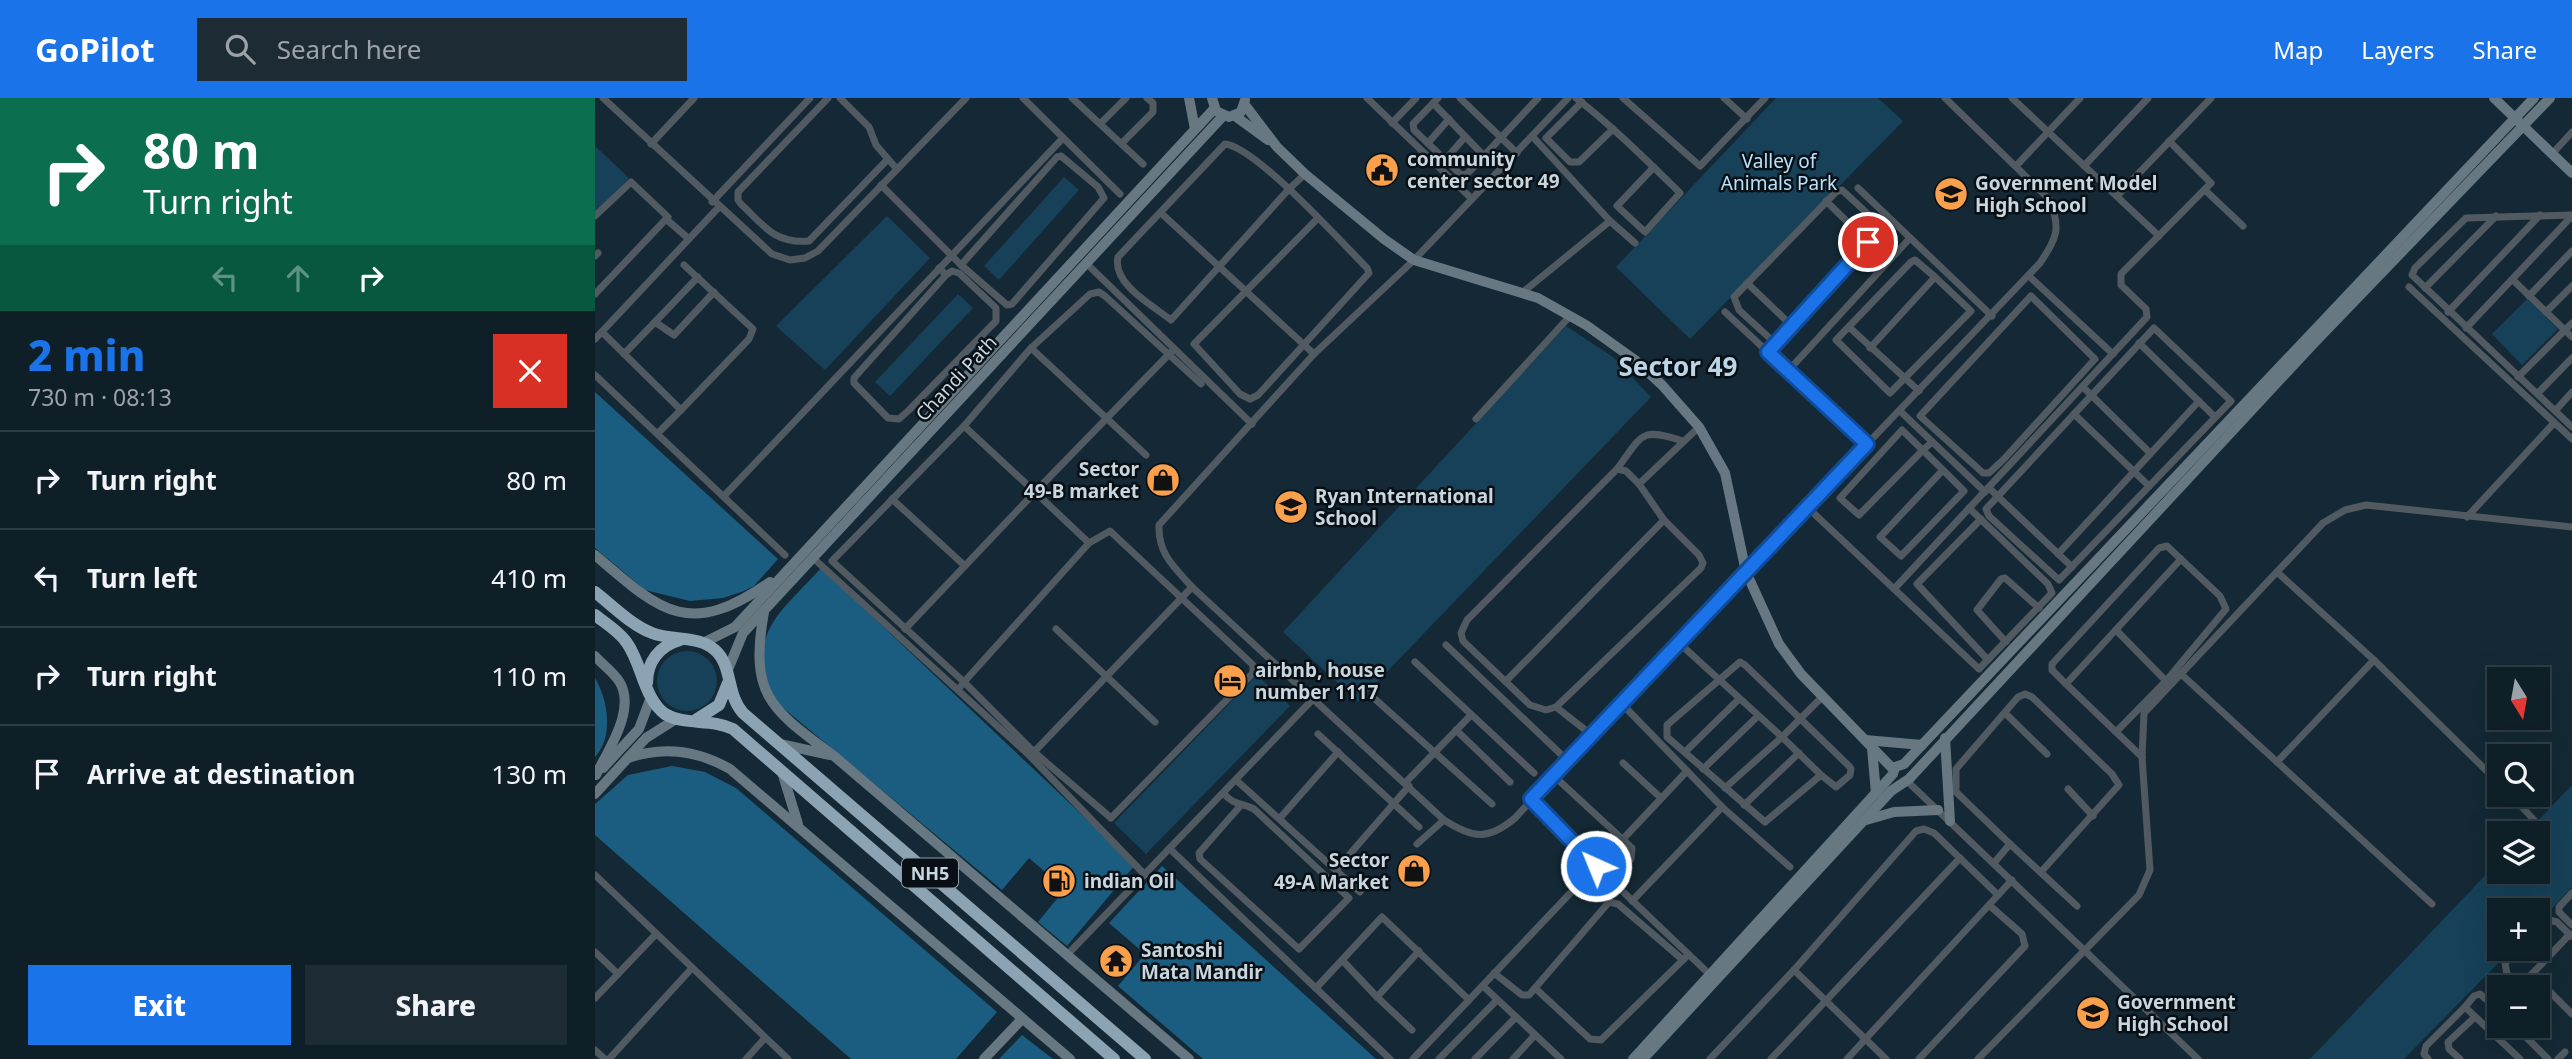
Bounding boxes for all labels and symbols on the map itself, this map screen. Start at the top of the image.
place label: community center sector 49 [1407,146,1560,194]
park label: Valley of Animals Park [1721,148,1837,196]
public building icon: community center sector 49 [1363,151,1401,189]
place label: Government Model High School [1975,170,2158,218]
school or university icon: Government Model High School [1932,175,1970,213]
pin [1838,212,1898,272]
street label: Chandi Path [910,329,1002,427]
district label: Sector 49 [1619,348,1737,384]
place label: Sector 49-B market [1024,456,1140,504]
shop icon: Sector 49-B market [1144,461,1182,499]
place label: Ryan International School [1315,483,1494,531]
school or university icon: Ryan International School [1272,488,1310,526]
place label: airbnb, house number 1117 [1255,657,1385,705]
hotel icon: airbnb, house number 1117 [1211,662,1249,700]
north arrow [2487,667,2550,730]
position arrow [1559,829,1633,903]
place label: Sector 49-A Market [1274,847,1390,895]
shop icon: Sector 49-A Market [1395,852,1433,890]
road number: NH5 [902,858,958,888]
fuel station icon: indian Oil [1040,862,1078,900]
place label: indian Oil [1084,868,1175,894]
place label: Santoshi Mata Mandir [1141,937,1263,985]
temple icon: Santoshi Mata Mandir [1097,942,1135,980]
place label: Government High School [2117,989,2236,1037]
school or university icon: Government High School [2074,994,2112,1032]

